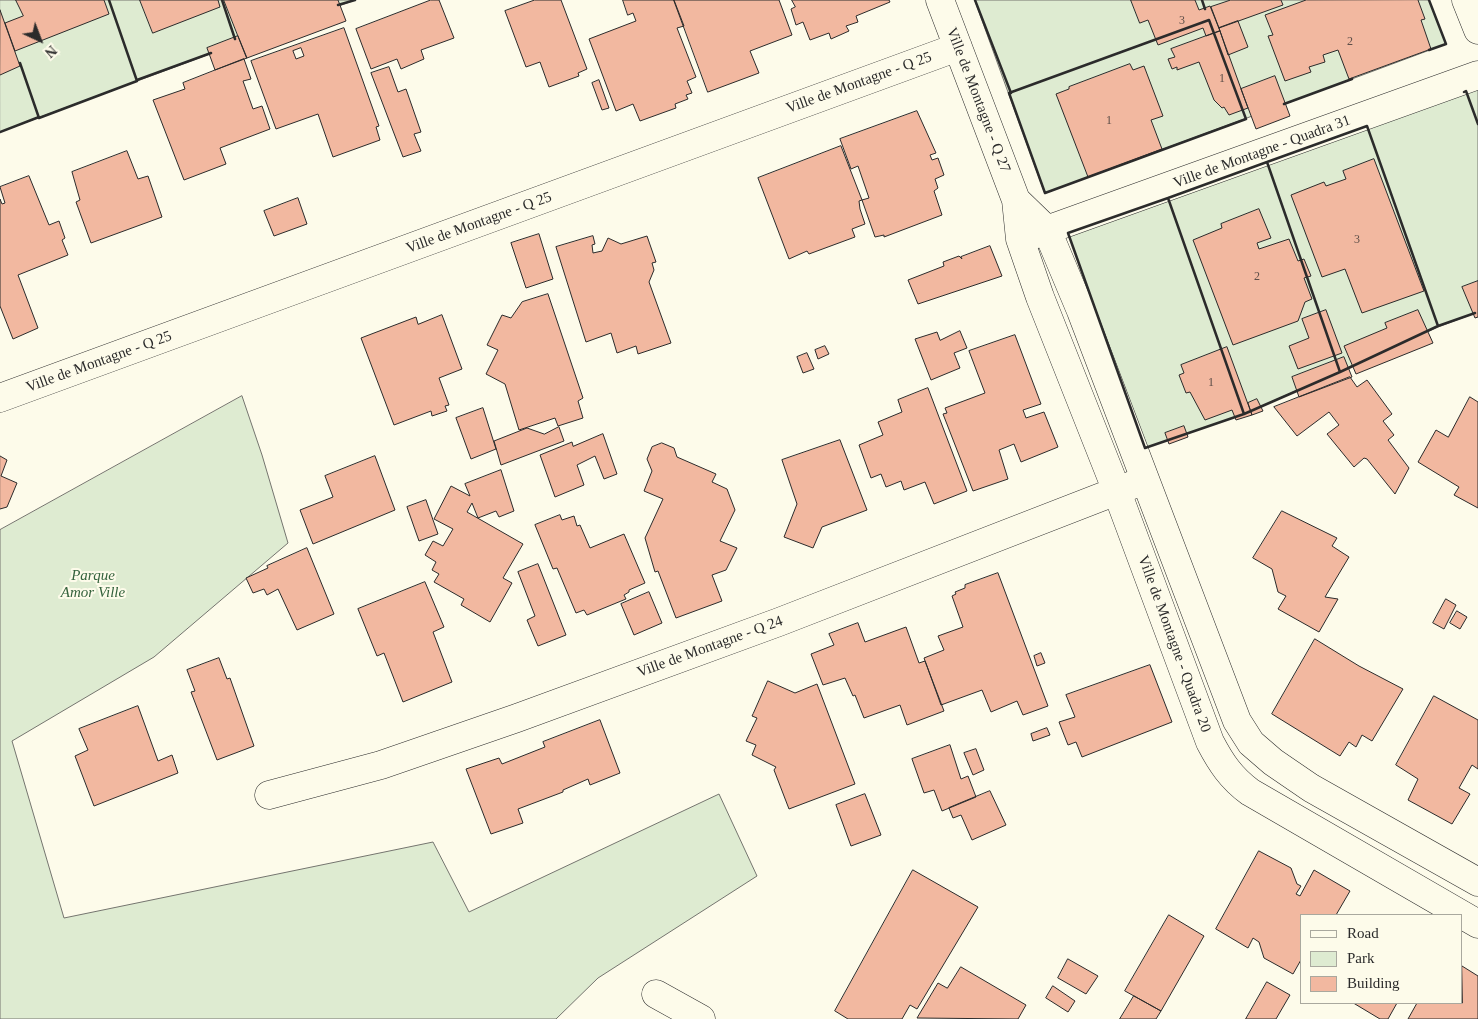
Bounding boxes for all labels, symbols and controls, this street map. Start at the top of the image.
house number: 3 [1179,14,1185,28]
north arrow [15,15,65,65]
street label: Ville de Montagne - Q 27 [942,25,1014,175]
house number: 2 [1347,35,1353,49]
text: N [42,42,59,60]
street label: Ville de Montagne - Q 25 [784,48,934,118]
house number: 1 [1219,72,1225,86]
street label: Ville de Montagne - Quadra 31 [1171,112,1353,192]
house number: 1 [1106,114,1112,128]
street label: Ville de Montagne - Q 25 [404,188,554,258]
house number: 3 [1354,233,1360,247]
house number: 2 [1254,270,1260,284]
street label: Ville de Montagne - Q 25 [24,327,174,397]
house number: 1 [1208,376,1214,390]
street label: Ville de Montagne - Quadra 20 [1134,553,1214,735]
park label: Parque Amor Ville [61,567,125,602]
street label: Ville de Montagne - Q 24 [635,612,785,682]
legend [1300,914,1463,1004]
text: Road [1347,925,1379,941]
text: Park [1347,950,1375,966]
text: Building [1347,975,1400,991]

